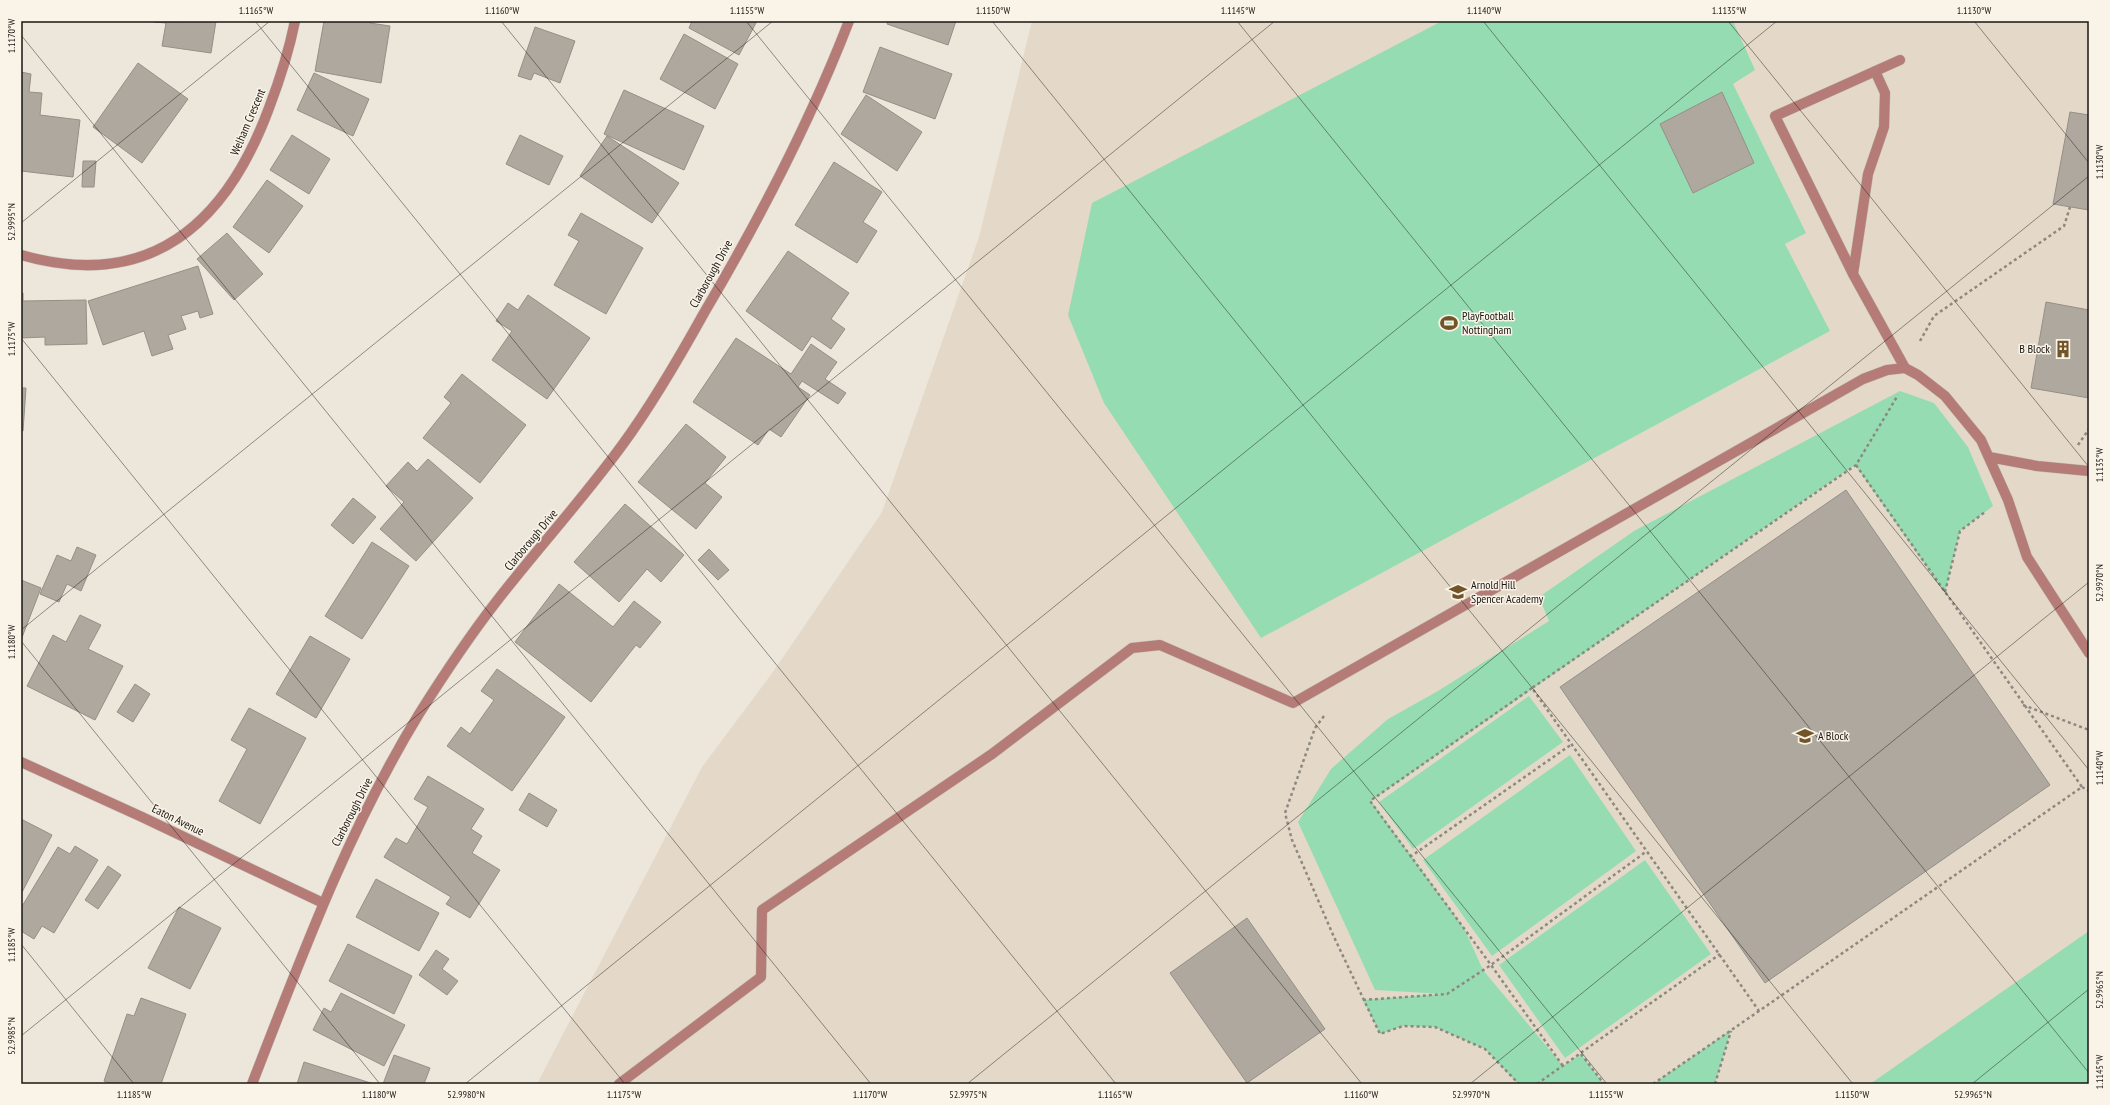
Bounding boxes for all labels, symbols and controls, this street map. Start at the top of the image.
text: 1.1165°W [239,4,273,17]
text: 1.1160°W [485,4,519,17]
text: 1.1155°W [730,4,764,17]
text: 1.1150°W [976,4,1010,17]
text: 1.1145°W [1221,4,1255,17]
text: 1.1140°W [1467,4,1501,17]
text: 1.1135°W [1712,4,1746,17]
text: 1.1130°W [1957,4,1991,17]
text: 1.1170°W [5,19,18,53]
street label: Welham Crescent [227,86,269,157]
text: 1.1130°W [2093,145,2106,179]
text: 52.9995°N [5,203,18,241]
street label: Clarborough Drive [686,237,735,310]
place label: PlayFootball Nottingham [1462,308,1514,337]
sports icon: PlayFootball Nottingham [1439,313,1459,333]
text: 1.1175°W [5,322,18,356]
building icon: B Block [2053,339,2073,359]
place label: B Block [2019,341,2050,356]
text: 1.1135°W [2093,448,2106,482]
street label: Clarborough Drive [501,506,561,573]
text: 52.9970°N [2093,564,2106,602]
place label: Arnold Hill Spencer Academy [1471,577,1544,606]
school or university icon: Arnold Hill Spencer Academy [1448,582,1468,602]
text: 1.1180°W [5,625,18,659]
school or university icon: A Block [1795,726,1815,746]
place label: A Block [1818,728,1849,743]
text: 1.1140°W [2093,751,2106,785]
street label: Clarborough Drive [328,775,375,849]
street label: Eaton Avenue [150,800,207,839]
text: 1.1185°W [5,928,18,962]
text: 52.9965°N [2093,971,2106,1009]
text: 52.9985°N [5,1017,18,1055]
text: 1.1145°W [2093,1055,2106,1089]
text: 1.1185°W [117,1088,151,1101]
text: 1.1180°W [362,1088,396,1101]
text: 52.9980°N [447,1088,485,1101]
text: 1.1175°W [607,1088,641,1101]
text: 1.1170°W [853,1088,887,1101]
text: 52.9975°N [949,1088,987,1101]
text: 1.1165°W [1098,1088,1132,1101]
text: 1.1160°W [1344,1088,1378,1101]
text: 52.9970°N [1452,1088,1490,1101]
text: 1.1155°W [1589,1088,1623,1101]
text: 1.1150°W [1835,1088,1869,1101]
text: 52.9965°N [1954,1088,1992,1101]

